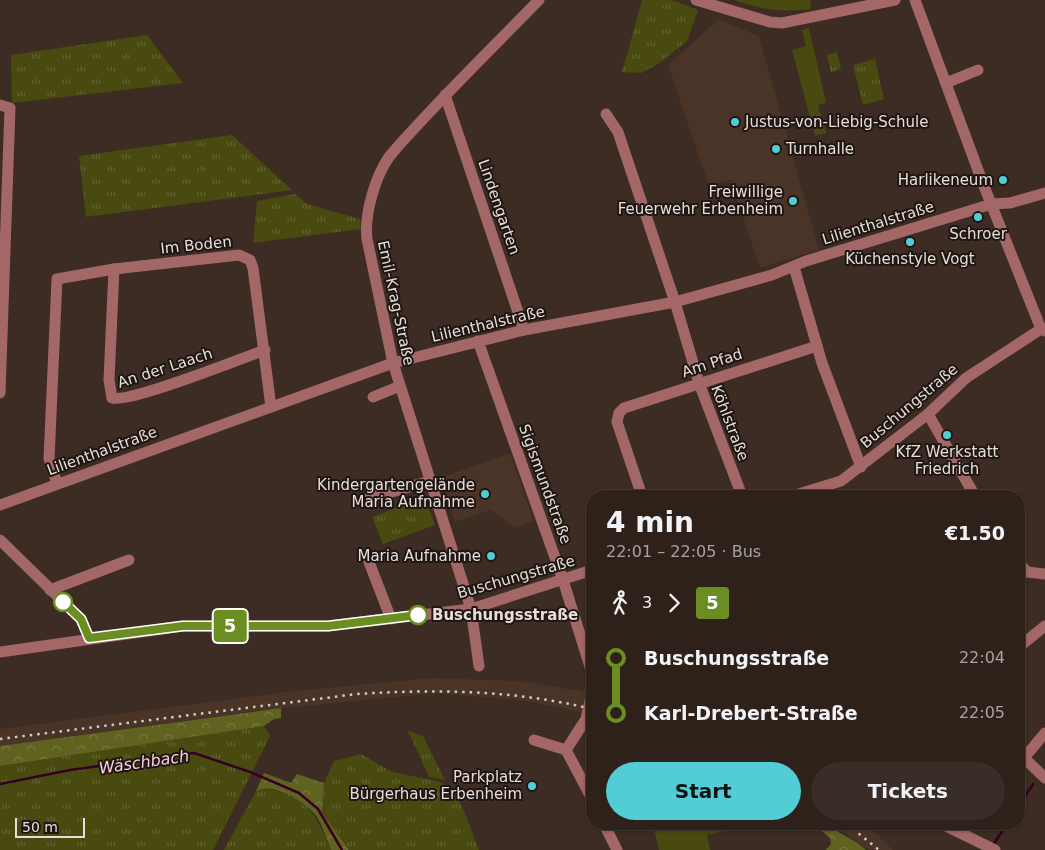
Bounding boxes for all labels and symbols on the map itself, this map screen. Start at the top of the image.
place label: Justus-von-Liebig-Schule [744,113,929,131]
marker: Justus-von-Liebig-Schule [729,116,741,128]
place label: Turnhalle [785,140,854,158]
marker: Turnhalle [770,143,782,155]
street label: Lindengarten [474,157,524,257]
place label: Harlikeneum [898,171,993,189]
marker: Harlikeneum [997,174,1009,186]
place label: Freiwillige Feuerwehr Erbenheim [618,183,783,218]
marker: Freiwillige Feuerwehr Erbenheim [787,195,799,207]
street label: Lilienthalstraße [820,197,936,249]
marker: Schroer [972,211,984,223]
place label: Schroer [949,225,1008,243]
street label: Im Boden [159,232,233,258]
marker: Küchenstyle Vogt [904,236,916,248]
street label: Emil-Krag-Straße [374,239,418,367]
place label: Küchenstyle Vogt [845,250,975,268]
street label: Lilienthalstraße [429,302,547,346]
street label: An der Laach [115,344,215,392]
street label: Am Pfad [679,345,745,381]
street label: Buschungstraße [857,360,961,452]
street label: Köhlstraße [707,383,753,463]
street label: Sigismundstraße [515,422,575,546]
street label: Lilienthalstraße [44,423,160,479]
marker: KfZ Werkstatt Friedrich [941,429,953,441]
place label: KfZ Werkstatt Friedrich [896,443,999,478]
place label: Kindergartengelände Maria Aufnahme [317,476,475,511]
marker: Kindergartengelände Maria Aufnahme [479,488,491,500]
place label: Maria Aufnahme [357,547,481,565]
marker: Maria Aufnahme [485,550,497,562]
street label: Buschungstraße [455,552,577,602]
unlabelled marker [53,592,73,612]
marker: Buschungsstraße [408,605,428,625]
place label: Buschungsstraße [432,606,578,624]
line badge: 5 [214,610,246,642]
water label: Wäschbach [98,746,190,778]
place label: Parkplatz Bürgerhaus Erbenheim [349,768,522,803]
marker: Parkplatz Bürgerhaus Erbenheim [526,780,538,792]
scale bar [15,815,85,838]

